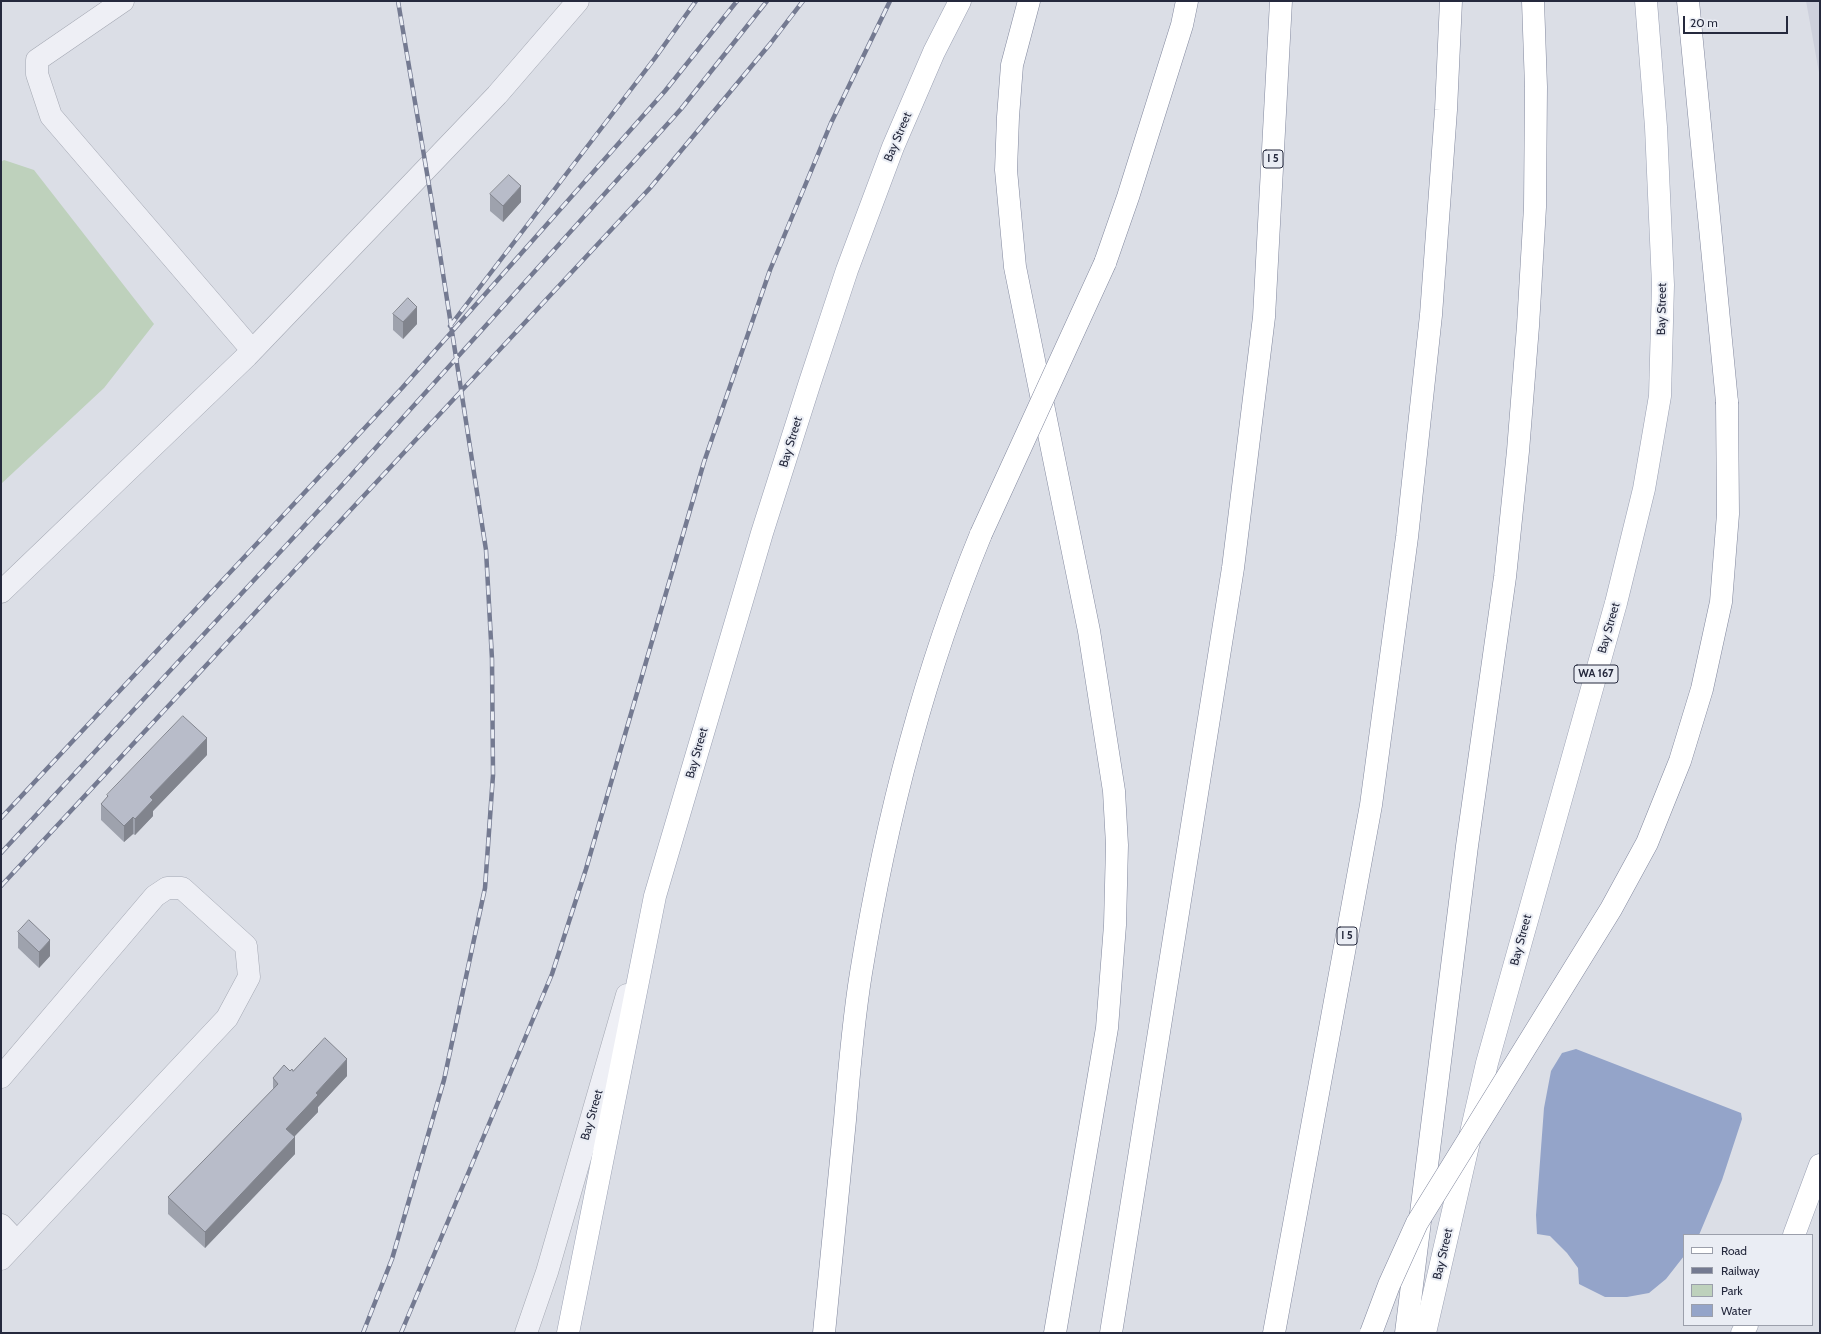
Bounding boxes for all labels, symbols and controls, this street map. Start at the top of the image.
scale bar [1685,8,1790,34]
text: 20 m [1690,15,1718,30]
street label: Bay Street [881,110,915,164]
road number: I 5 [1263,150,1283,168]
street label: Bay Street [1654,283,1670,335]
street label: Bay Street [776,415,806,469]
street label: Bay Street [1595,601,1623,655]
road number: WA 167 [1574,665,1618,683]
street label: Bay Street [683,726,711,780]
street label: Bay Street [1507,913,1535,967]
road number: I 5 [1337,927,1357,945]
street label: Bay Street [578,1088,606,1142]
street label: Bay Street [1430,1227,1456,1281]
legend [1683,1234,1813,1326]
text: Road [1721,1243,1747,1258]
text: Railway [1721,1263,1759,1278]
text: Park [1721,1283,1743,1298]
text: Water [1721,1303,1751,1318]

